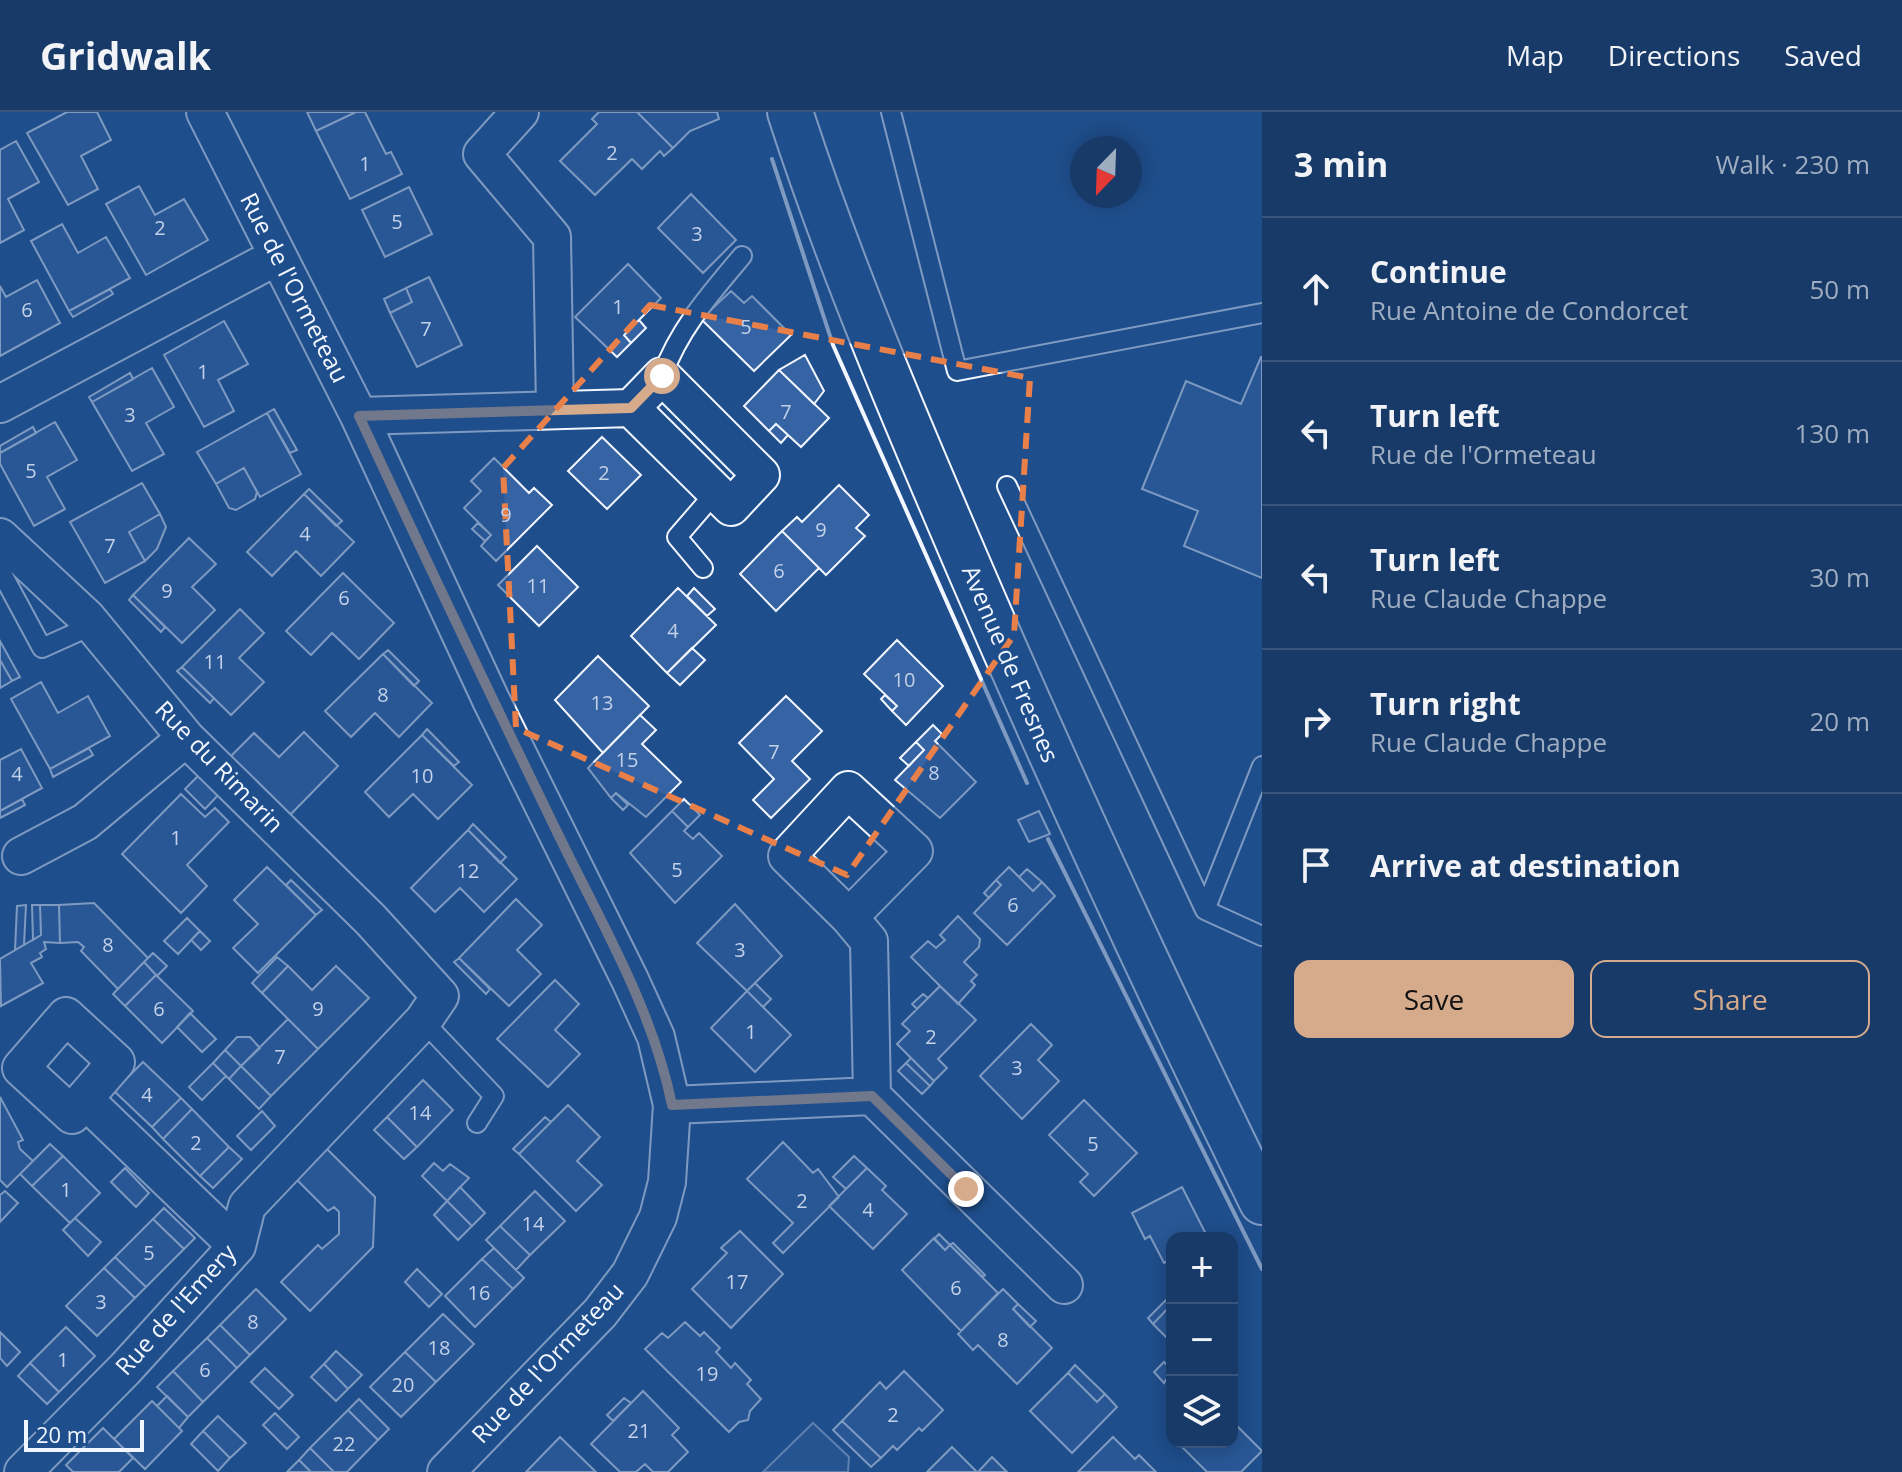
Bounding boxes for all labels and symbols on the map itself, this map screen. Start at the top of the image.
north arrow [1070,136,1142,208]
house number: 2 [606,139,618,166]
house number: 1 [359,150,371,177]
street label: Rue de l'Ormeteau [233,187,358,388]
house number: 5 [391,208,403,235]
house number: 2 [154,214,166,241]
house number: 3 [691,220,703,247]
house number: 1 [612,293,624,320]
house number: 6 [21,296,33,323]
house number: 5 [740,313,752,340]
house number: 7 [420,315,432,342]
house number: 1 [197,358,209,385]
route start [644,358,680,394]
house number: 7 [780,398,792,425]
house number: 3 [124,401,136,428]
house number: 5 [25,457,37,484]
house number: 2 [598,459,610,486]
house number: 9 [500,501,512,528]
house number: 9 [815,516,827,543]
house number: 4 [299,520,311,547]
house number: 7 [104,532,116,559]
house number: 6 [773,557,785,584]
street label: Avenue de Fresnes [955,560,1068,767]
house number: 11 [527,572,549,599]
house number: 9 [161,577,173,604]
house number: 6 [338,584,350,611]
house number: 4 [667,617,679,644]
house number: 11 [204,648,226,675]
house number: 10 [893,666,915,693]
house number: 8 [377,681,389,708]
house number: 13 [591,689,613,716]
street label: Rue du Rimarin [149,693,292,839]
house number: 7 [768,738,780,765]
house number: 15 [616,746,638,773]
house number: 8 [928,759,940,786]
house number: 4 [11,760,23,787]
house number: 10 [411,762,433,789]
house number: 1 [170,824,182,851]
house number: 5 [671,856,683,883]
house number: 12 [457,857,479,884]
house number: 6 [1007,891,1019,918]
house number: 8 [102,931,114,958]
house number: 3 [734,936,746,963]
house number: 6 [153,995,165,1022]
house number: 9 [312,995,324,1022]
house number: 1 [745,1018,757,1045]
house number: 2 [925,1023,937,1050]
house number: 7 [274,1043,286,1070]
house number: 3 [1011,1054,1023,1081]
house number: 4 [141,1081,153,1108]
house number: 14 [409,1099,432,1126]
house number: 2 [190,1129,202,1156]
house number: 5 [1087,1130,1099,1157]
route end [948,1171,984,1207]
house number: 1 [60,1176,72,1203]
house number: 2 [796,1187,808,1214]
house number: 4 [862,1196,874,1223]
house number: 14 [522,1210,545,1237]
street label: Rue de l'Emery [107,1236,243,1382]
house number: 5 [143,1239,155,1266]
house number: 17 [726,1268,748,1295]
street label: Rue de l'Ormeteau [463,1274,630,1450]
house number: 6 [950,1274,962,1301]
house number: 16 [468,1279,490,1306]
house number: 3 [95,1288,107,1315]
house number: 8 [247,1308,259,1335]
house number: 8 [997,1326,1009,1353]
house number: 18 [428,1334,450,1361]
house number: 1 [57,1346,69,1373]
house number: 6 [199,1356,211,1383]
house number: 19 [696,1360,718,1387]
house number: 20 [392,1371,414,1398]
house number: 2 [887,1401,899,1428]
scale bar [24,1416,144,1452]
house number: 21 [628,1417,650,1444]
house number: 22 [333,1430,355,1457]

